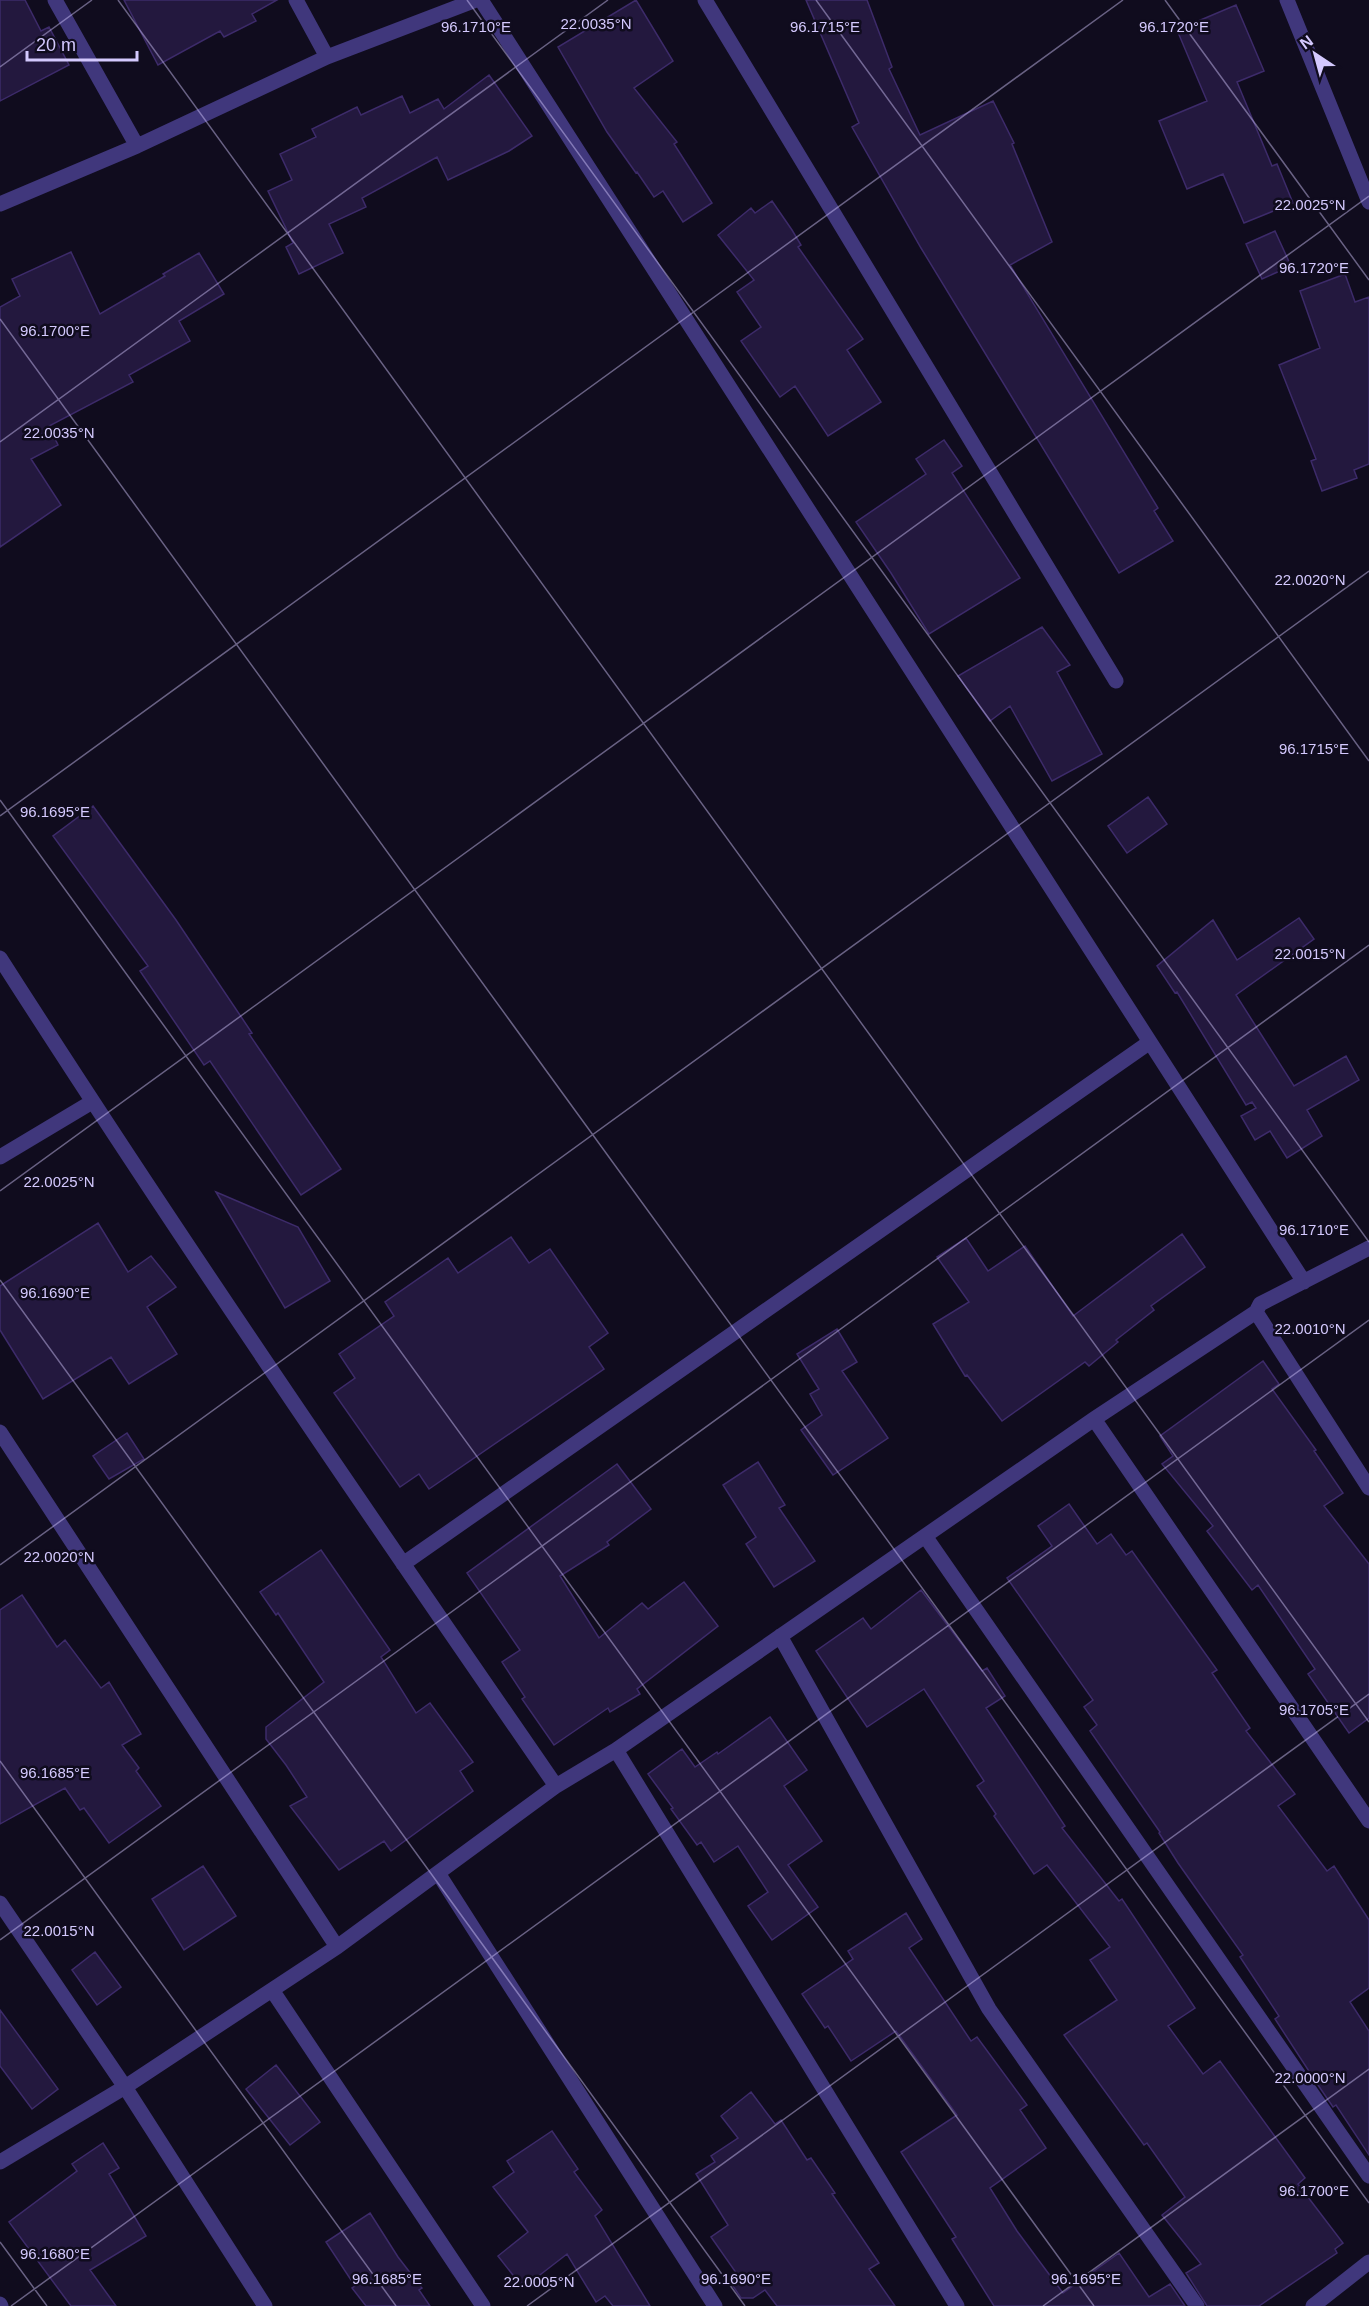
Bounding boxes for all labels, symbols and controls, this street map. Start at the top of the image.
text: 22.0035°N [560,15,632,32]
text: 96.1710°E [441,18,511,35]
text: 96.1715°E [790,18,860,35]
text: 96.1720°E [1139,18,1209,35]
scale bar [27,24,136,62]
north arrow [1285,24,1345,84]
text: N [1297,32,1316,53]
text: 20 m [36,35,76,55]
text: 22.0025°N [1274,196,1346,213]
text: 96.1720°E [1279,259,1349,276]
text: 96.1700°E [20,322,90,339]
text: 22.0035°N [23,424,95,441]
text: 22.0020°N [1274,571,1346,588]
text: 96.1715°E [1279,740,1349,757]
text: 96.1695°E [20,803,90,820]
text: 22.0015°N [1274,945,1346,962]
text: 22.0025°N [23,1173,95,1190]
text: 96.1710°E [1279,1221,1349,1238]
text: 96.1690°E [20,1284,90,1301]
text: 22.0010°N [1274,1320,1346,1337]
text: 22.0020°N [23,1548,95,1565]
text: 96.1705°E [1279,1701,1349,1718]
text: 96.1685°E [20,1764,90,1781]
text: 22.0015°N [23,1922,95,1939]
text: 22.0000°N [1274,2069,1346,2086]
text: 96.1700°E [1279,2182,1349,2199]
text: 96.1680°E [20,2245,90,2262]
text: 96.1685°E [352,2270,422,2287]
text: 96.1690°E [701,2270,771,2287]
text: 96.1695°E [1051,2270,1121,2287]
text: 22.0005°N [503,2273,575,2290]

